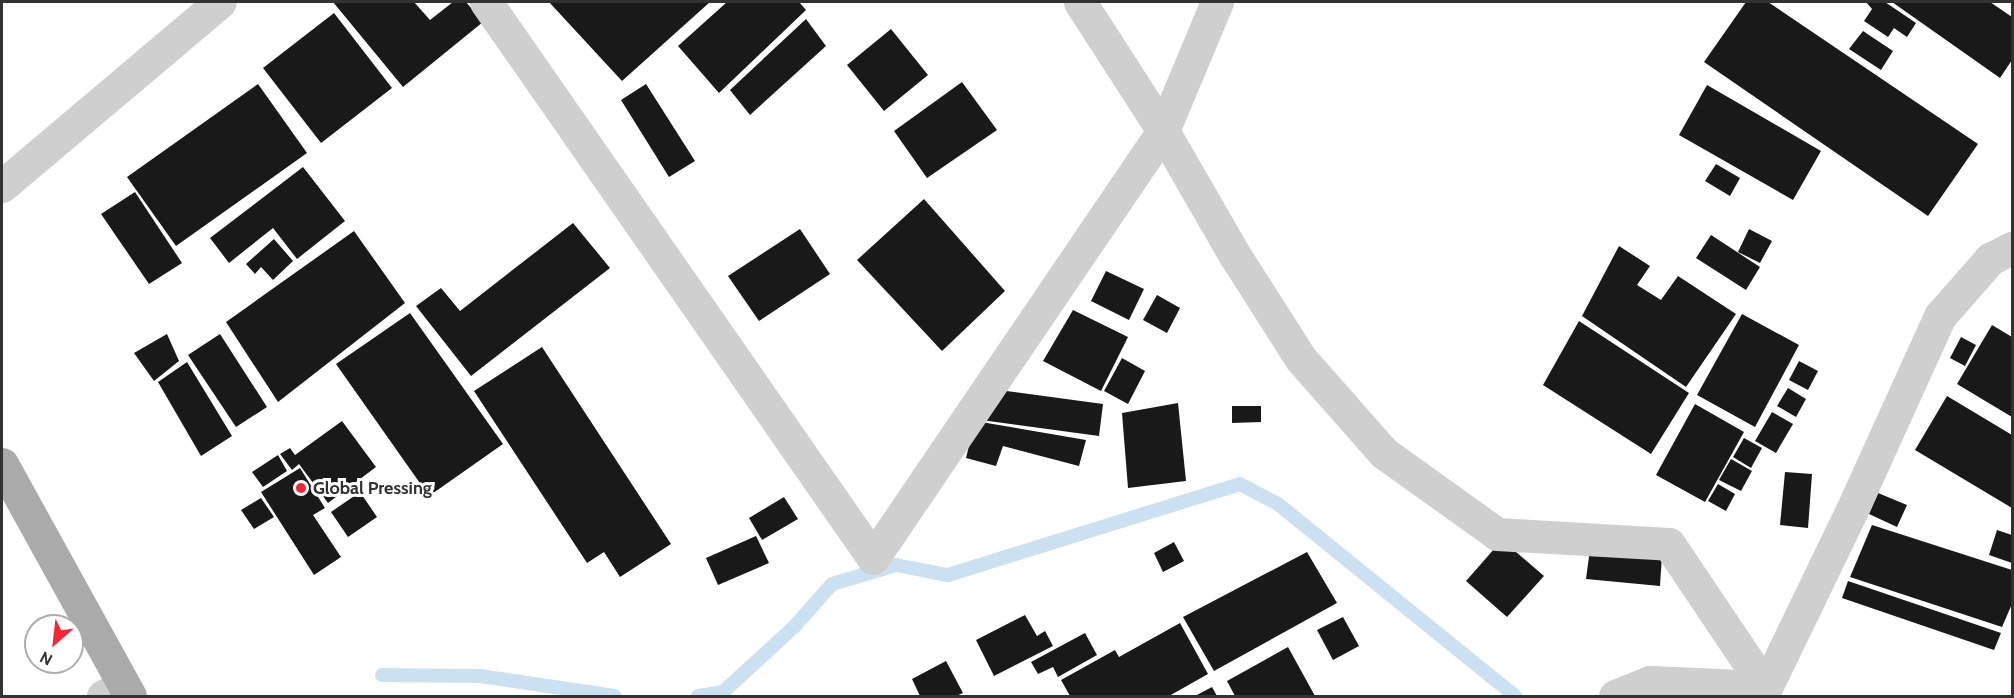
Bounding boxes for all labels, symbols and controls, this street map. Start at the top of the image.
place label: Global Pressing [313,477,432,499]
marker: Global Pressing [294,481,308,495]
north arrow [24,614,84,674]
text: N [37,648,56,670]

